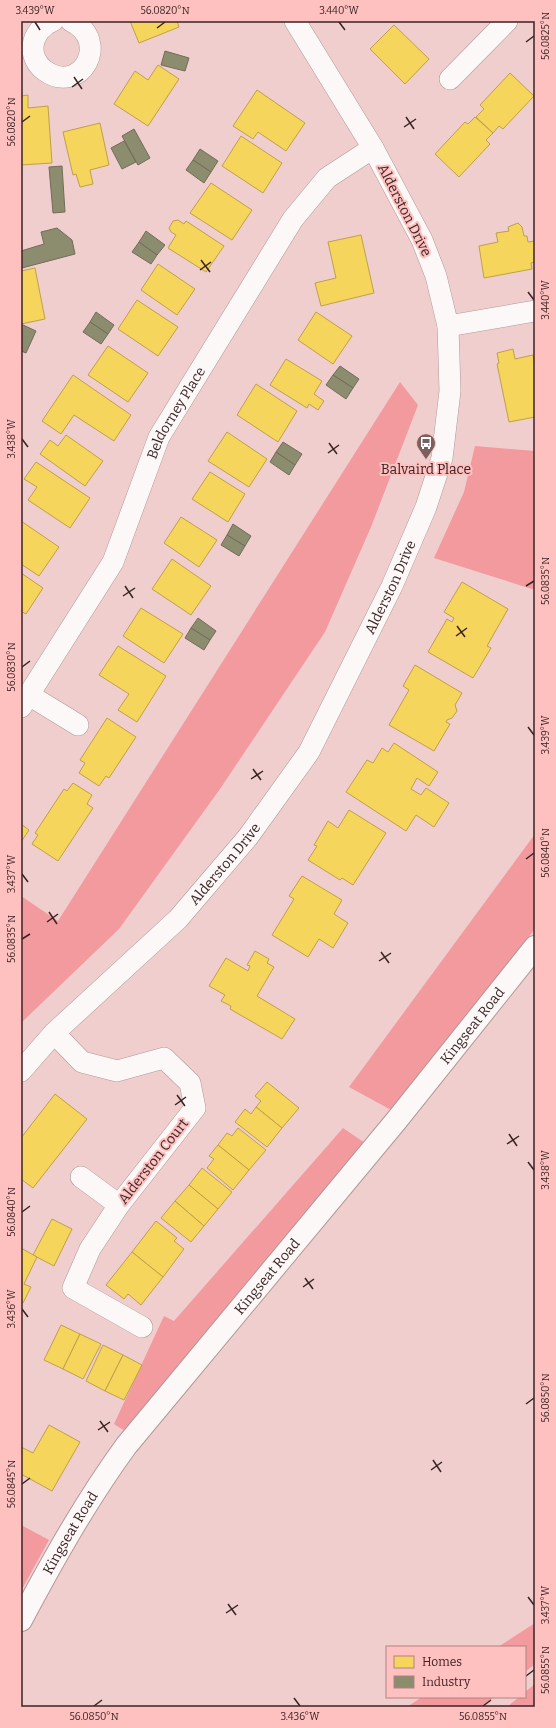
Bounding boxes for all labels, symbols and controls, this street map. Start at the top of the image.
text: 3.439°W [16,5,55,17]
text: 56.0820°N [140,5,190,17]
text: 3.440°W [319,5,360,17]
text: 56.0825°N [540,12,552,60]
text: 56.0820°N [6,97,18,147]
street label: Alderston Drive [374,161,435,259]
text: 3.440°W [540,279,552,320]
street label: Beldorney Place [144,364,209,461]
text: 3.438°W [6,419,18,459]
bus stop icon: Balvaird Place [415,432,437,460]
place label: Balvaird Place [381,461,471,478]
street label: Alderston Drive [361,538,420,637]
text: 56.0835°N [540,557,552,605]
text: 56.0830°N [6,642,18,692]
text: 3.439°W [540,715,552,755]
street label: Alderston Drive [186,820,264,909]
text: 56.0840°N [540,828,552,878]
text: 3.437°W [6,854,18,893]
text: 56.0835°N [6,915,18,963]
street label: Kingseat Road [437,984,508,1068]
street label: Alderston Court [115,1115,192,1207]
text: 3.438°W [540,1150,552,1190]
text: 56.0840°N [6,1187,18,1237]
street label: Kingseat Road [231,1235,304,1318]
text: 3.436°W [6,1289,18,1328]
text: 56.0850°N [540,1373,552,1423]
text: 56.0845°N [6,1460,18,1508]
street label: Kingseat Road [39,1489,102,1578]
text: 3.437°W [540,1585,552,1624]
legend [386,1646,526,1698]
text: 56.0855°N [540,1646,552,1694]
text: Homes [422,1655,462,1669]
text: Industry [422,1675,471,1689]
text: 56.0850°N [69,1711,119,1723]
text: 3.436°W [281,1711,320,1723]
text: 56.0855°N [459,1711,507,1723]

